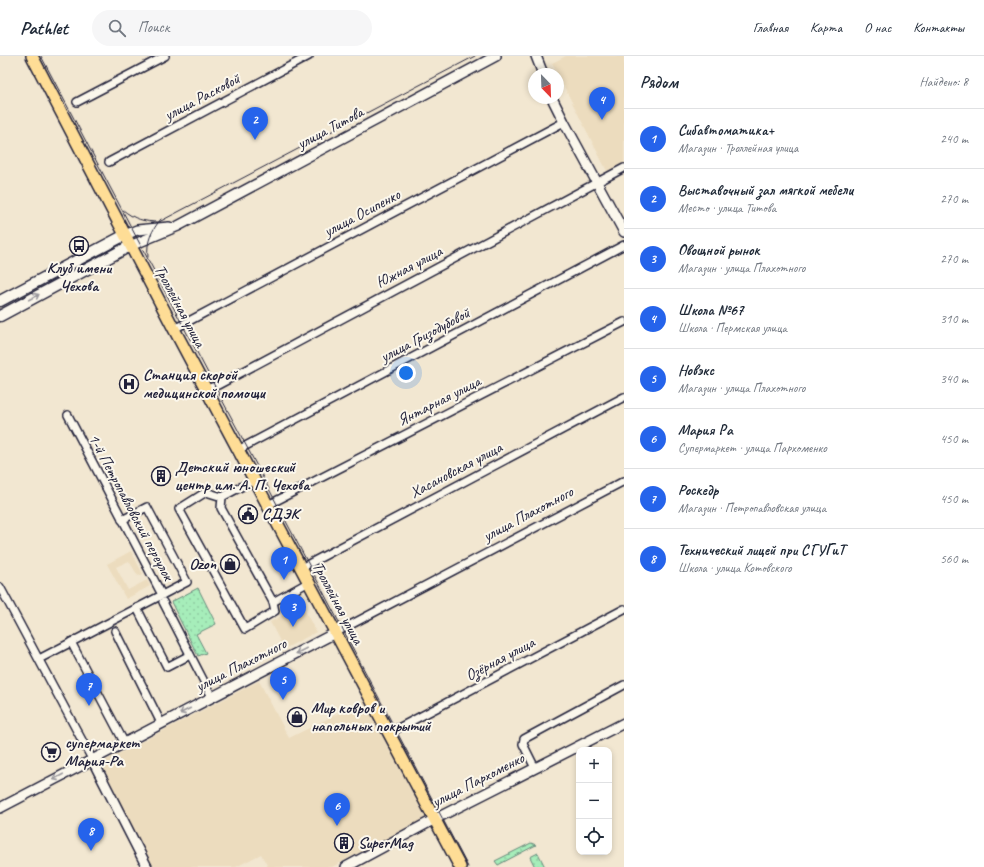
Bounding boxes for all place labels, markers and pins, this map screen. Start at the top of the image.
pin: 4 [589,87,615,120]
pin: 2 [242,107,268,140]
bus stop icon: Клуб имени Чехова [68,235,90,257]
place label: Клуб имени Чехова [47,258,112,296]
place label: Станция скорой медицинской помощи [143,365,267,403]
hospital icon: Станция скорой медицинской помощи [118,373,140,395]
place label: Детский юношеский центр им. А. П. Чехова [175,457,311,495]
building icon: Детский юношеский центр им. А. П. Чехова [150,465,172,487]
public building icon: СДЭК [237,503,259,525]
place label: СДЭК [262,504,303,524]
pin: 1 [271,547,297,580]
shop icon: Ozon [219,553,241,575]
place label: Ozon [189,554,217,574]
pin: 3 [280,594,306,627]
pin: 5 [270,667,296,700]
pin: 7 [76,673,102,706]
place label: Мир ковров и напольных покрытий [311,698,432,736]
shop icon: Мир ковров и напольных покрытий [286,706,308,728]
place label: супермаркет Мария-Ра [65,733,140,771]
supermarket icon: супермаркет Мария-Ра [40,741,62,763]
pin: 6 [324,793,350,826]
pin: 8 [78,818,104,851]
building icon: SuperMag [333,832,355,854]
place label: SuperMag [358,833,414,853]

